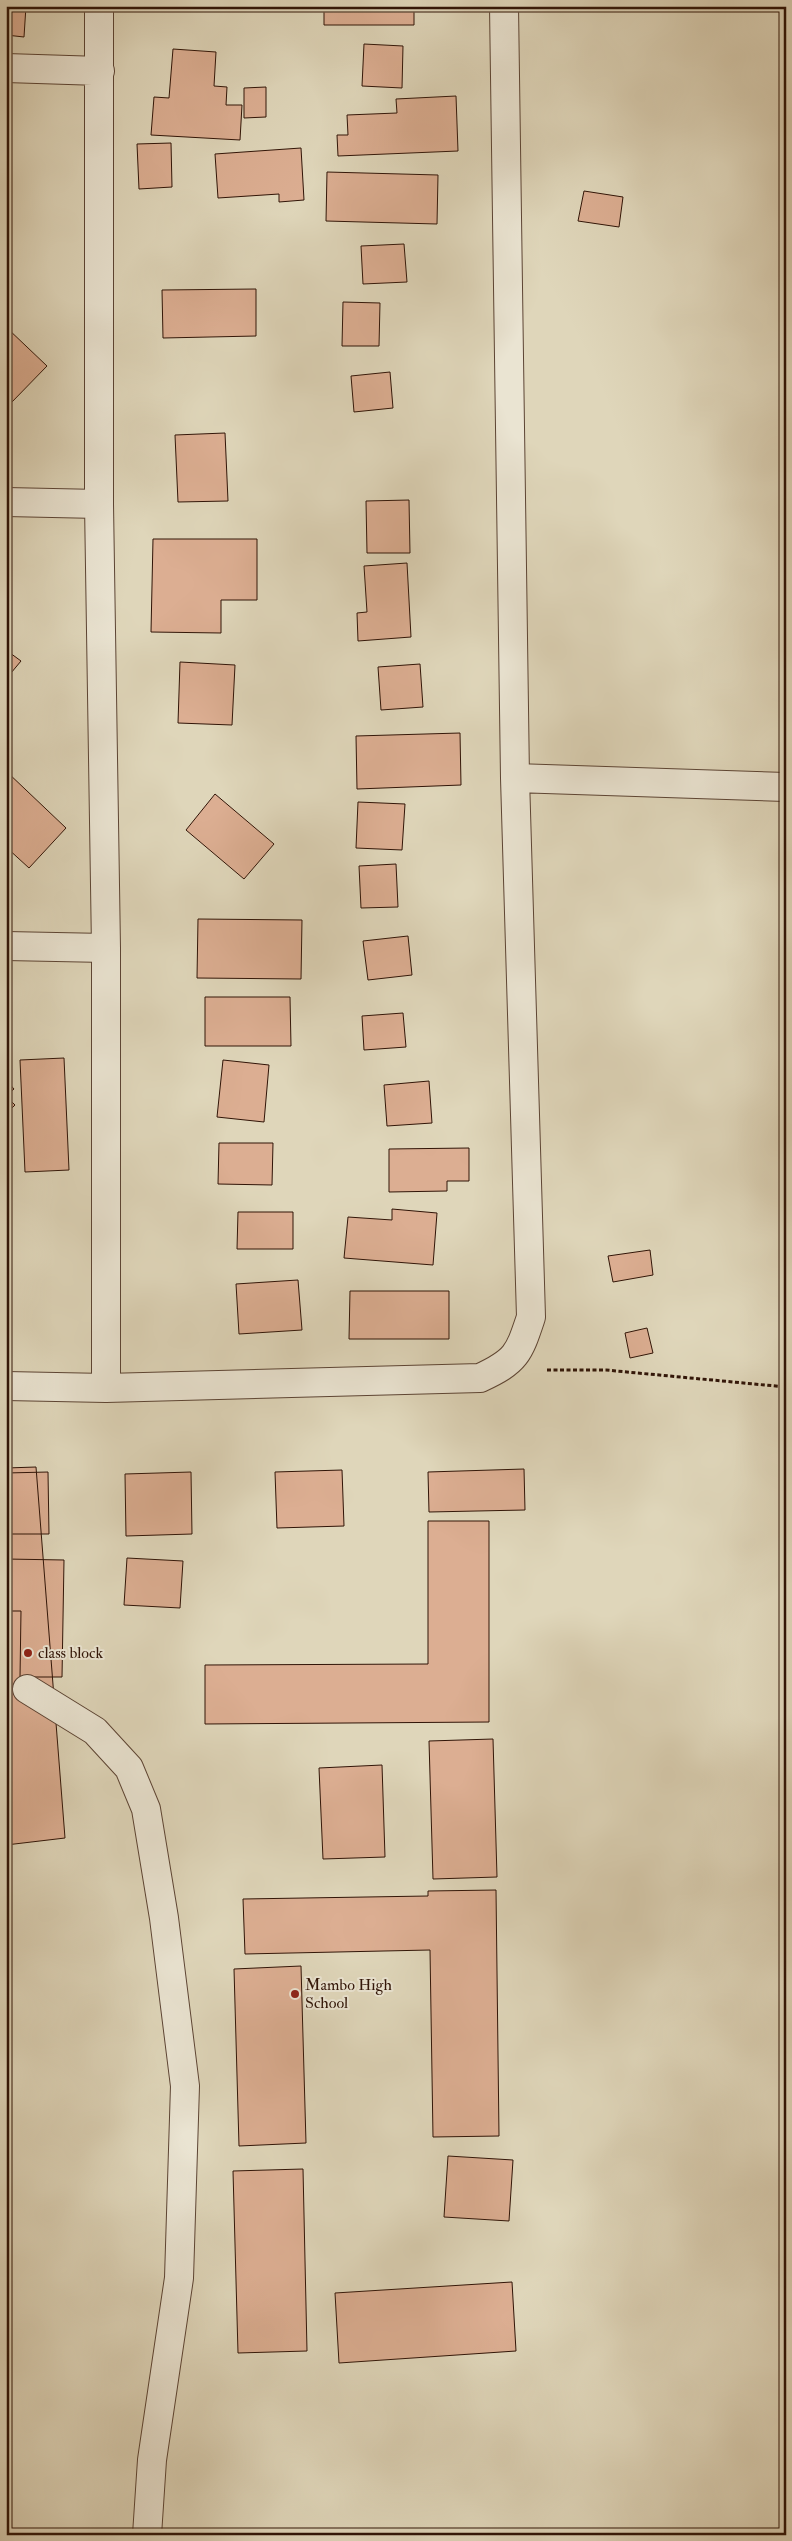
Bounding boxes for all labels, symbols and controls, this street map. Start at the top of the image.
place label: class block [38,1643,103,1663]
marker: class block [22,1647,34,1659]
place label: Mambo High School [305,1975,392,2013]
marker: Mambo High School [289,1988,301,2000]

